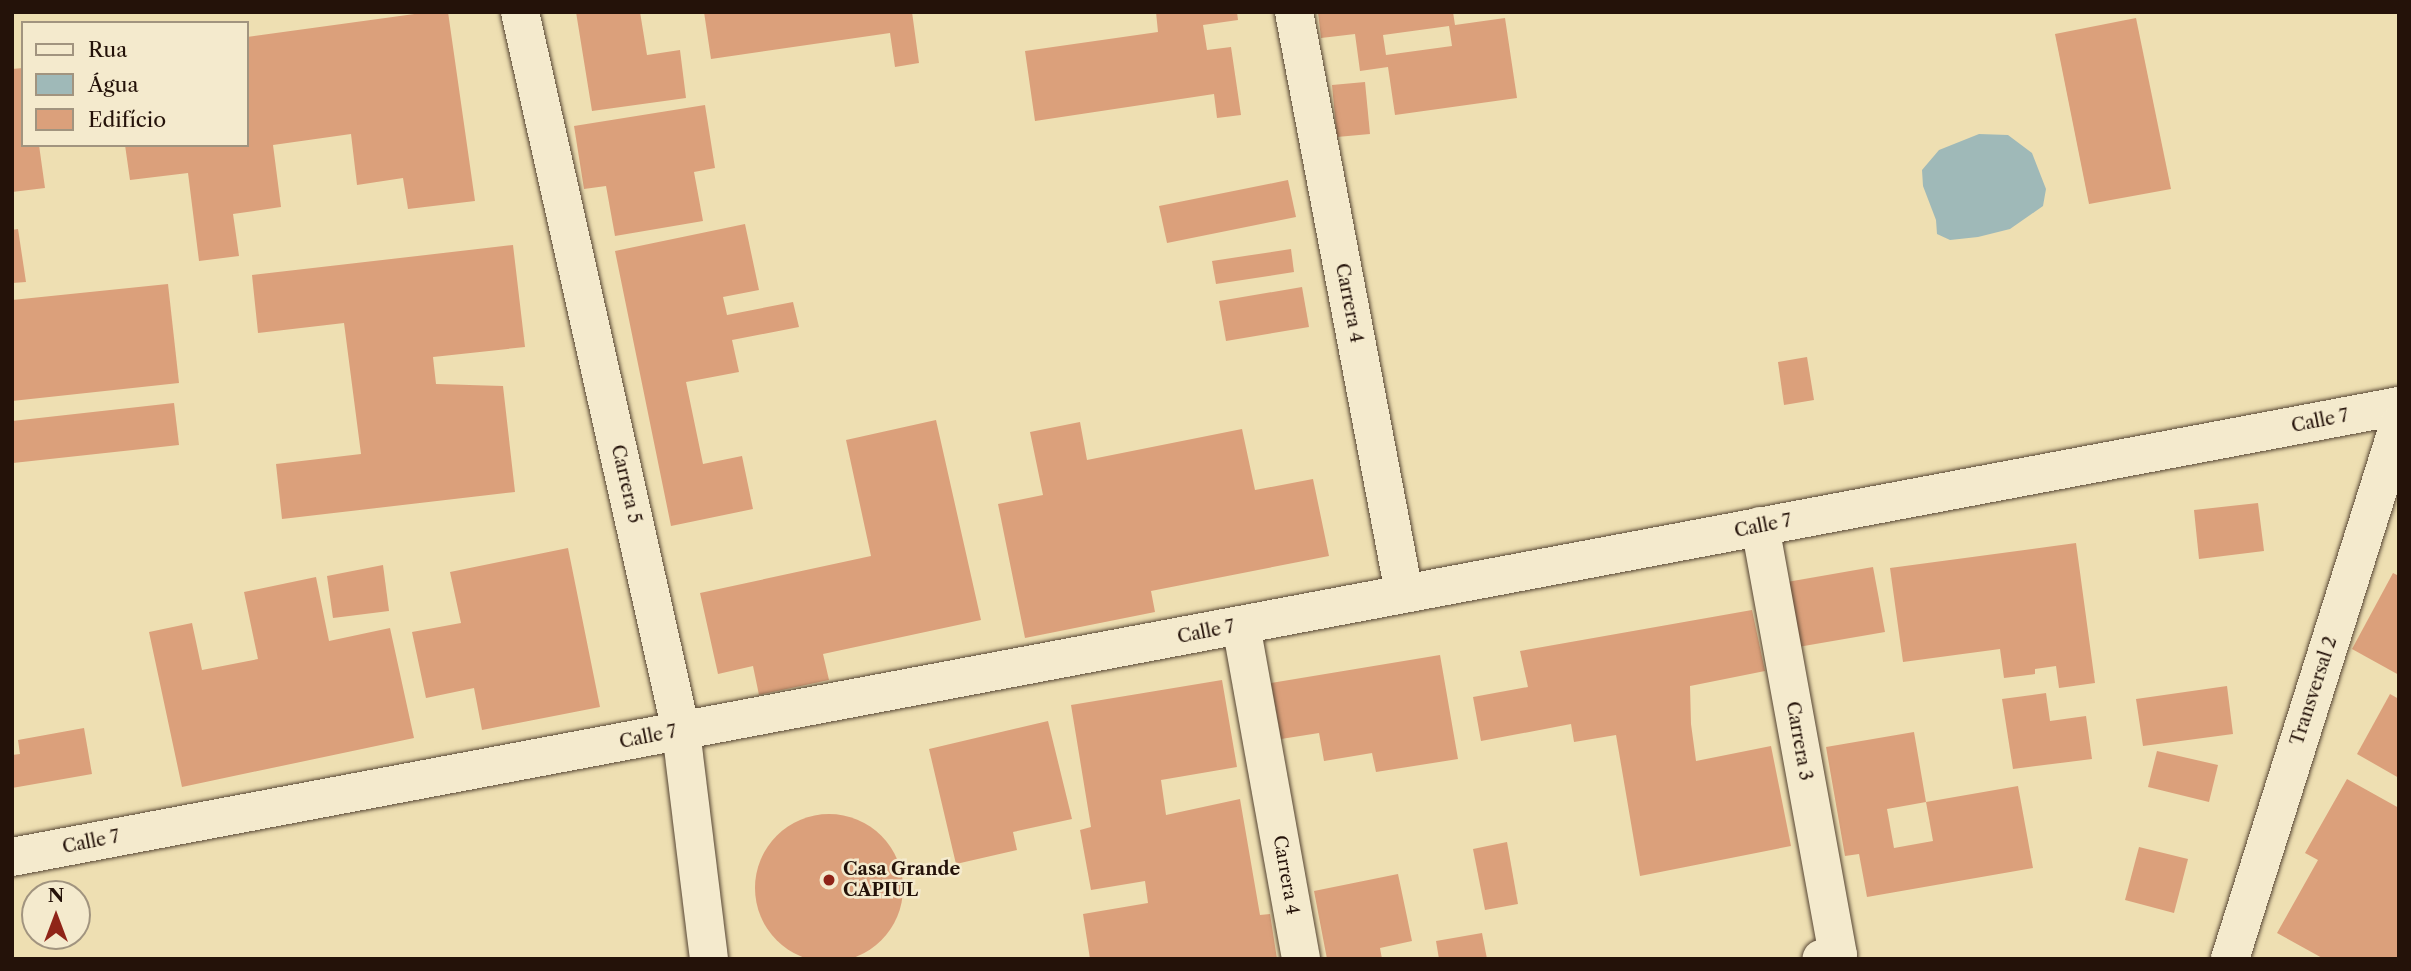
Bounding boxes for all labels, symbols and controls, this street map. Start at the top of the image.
legend [21,21,248,147]
text: Rua [88,37,127,62]
text: Água [88,72,139,97]
text: Edifício [88,107,166,132]
street label: Carrera 4 [1331,261,1367,345]
street label: Calle 7 [2290,405,2350,437]
street label: Carrera 5 [606,443,646,525]
street label: Calle 7 [1733,510,1793,542]
street label: Calle 7 [1176,616,1236,648]
street label: Transversal 2 [2286,634,2342,748]
street label: Carrera 3 [1781,700,1817,782]
street label: Calle 7 [618,721,678,753]
street label: Calle 7 [61,826,121,858]
street label: Carrera 4 [1268,833,1304,917]
place label: Casa Grande CAPIUL [843,859,961,902]
marker: Casa Grande CAPIUL [821,872,837,888]
north arrow [21,880,91,950]
text: N [48,884,64,907]

